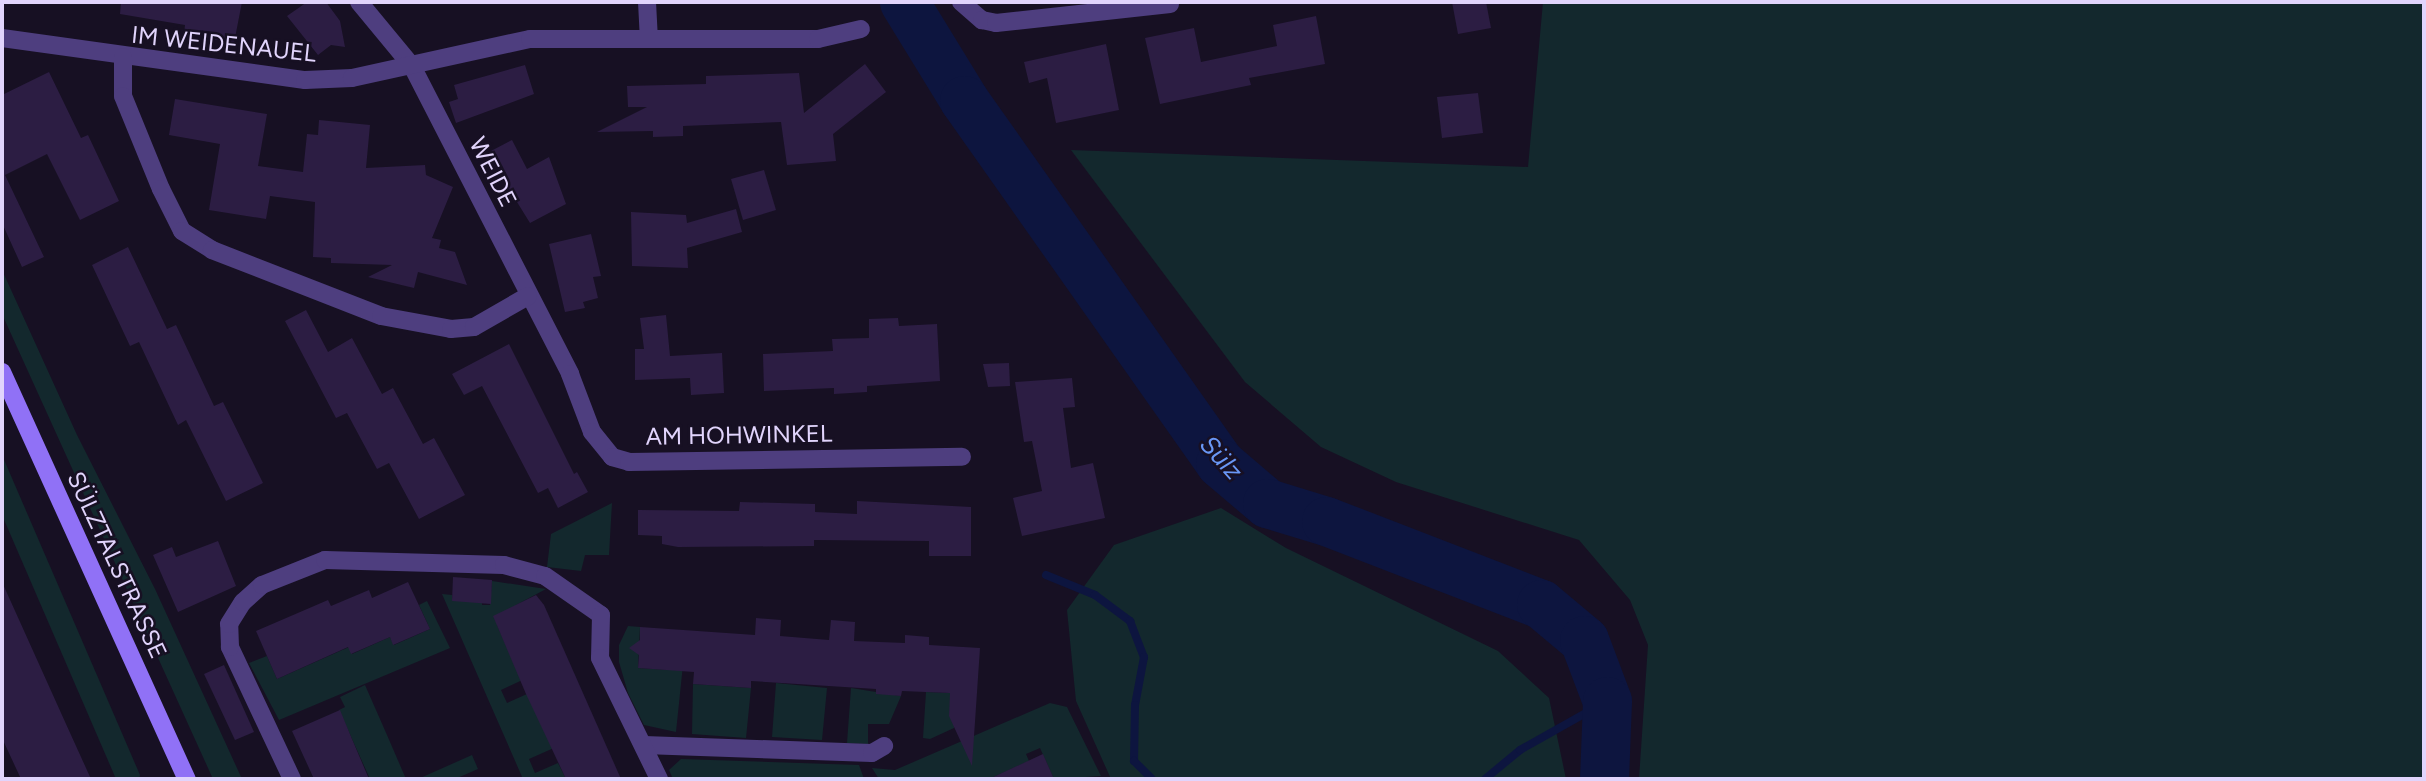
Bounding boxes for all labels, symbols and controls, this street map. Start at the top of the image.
street label: IM WEIDENAUEL [130,20,318,68]
street label: WEIDE [463,132,523,212]
street label: AM HOHWINKEL [645,419,833,451]
water label: Sülz [1193,429,1249,487]
street label: SÜLZTALSTRASSE [61,467,173,663]

